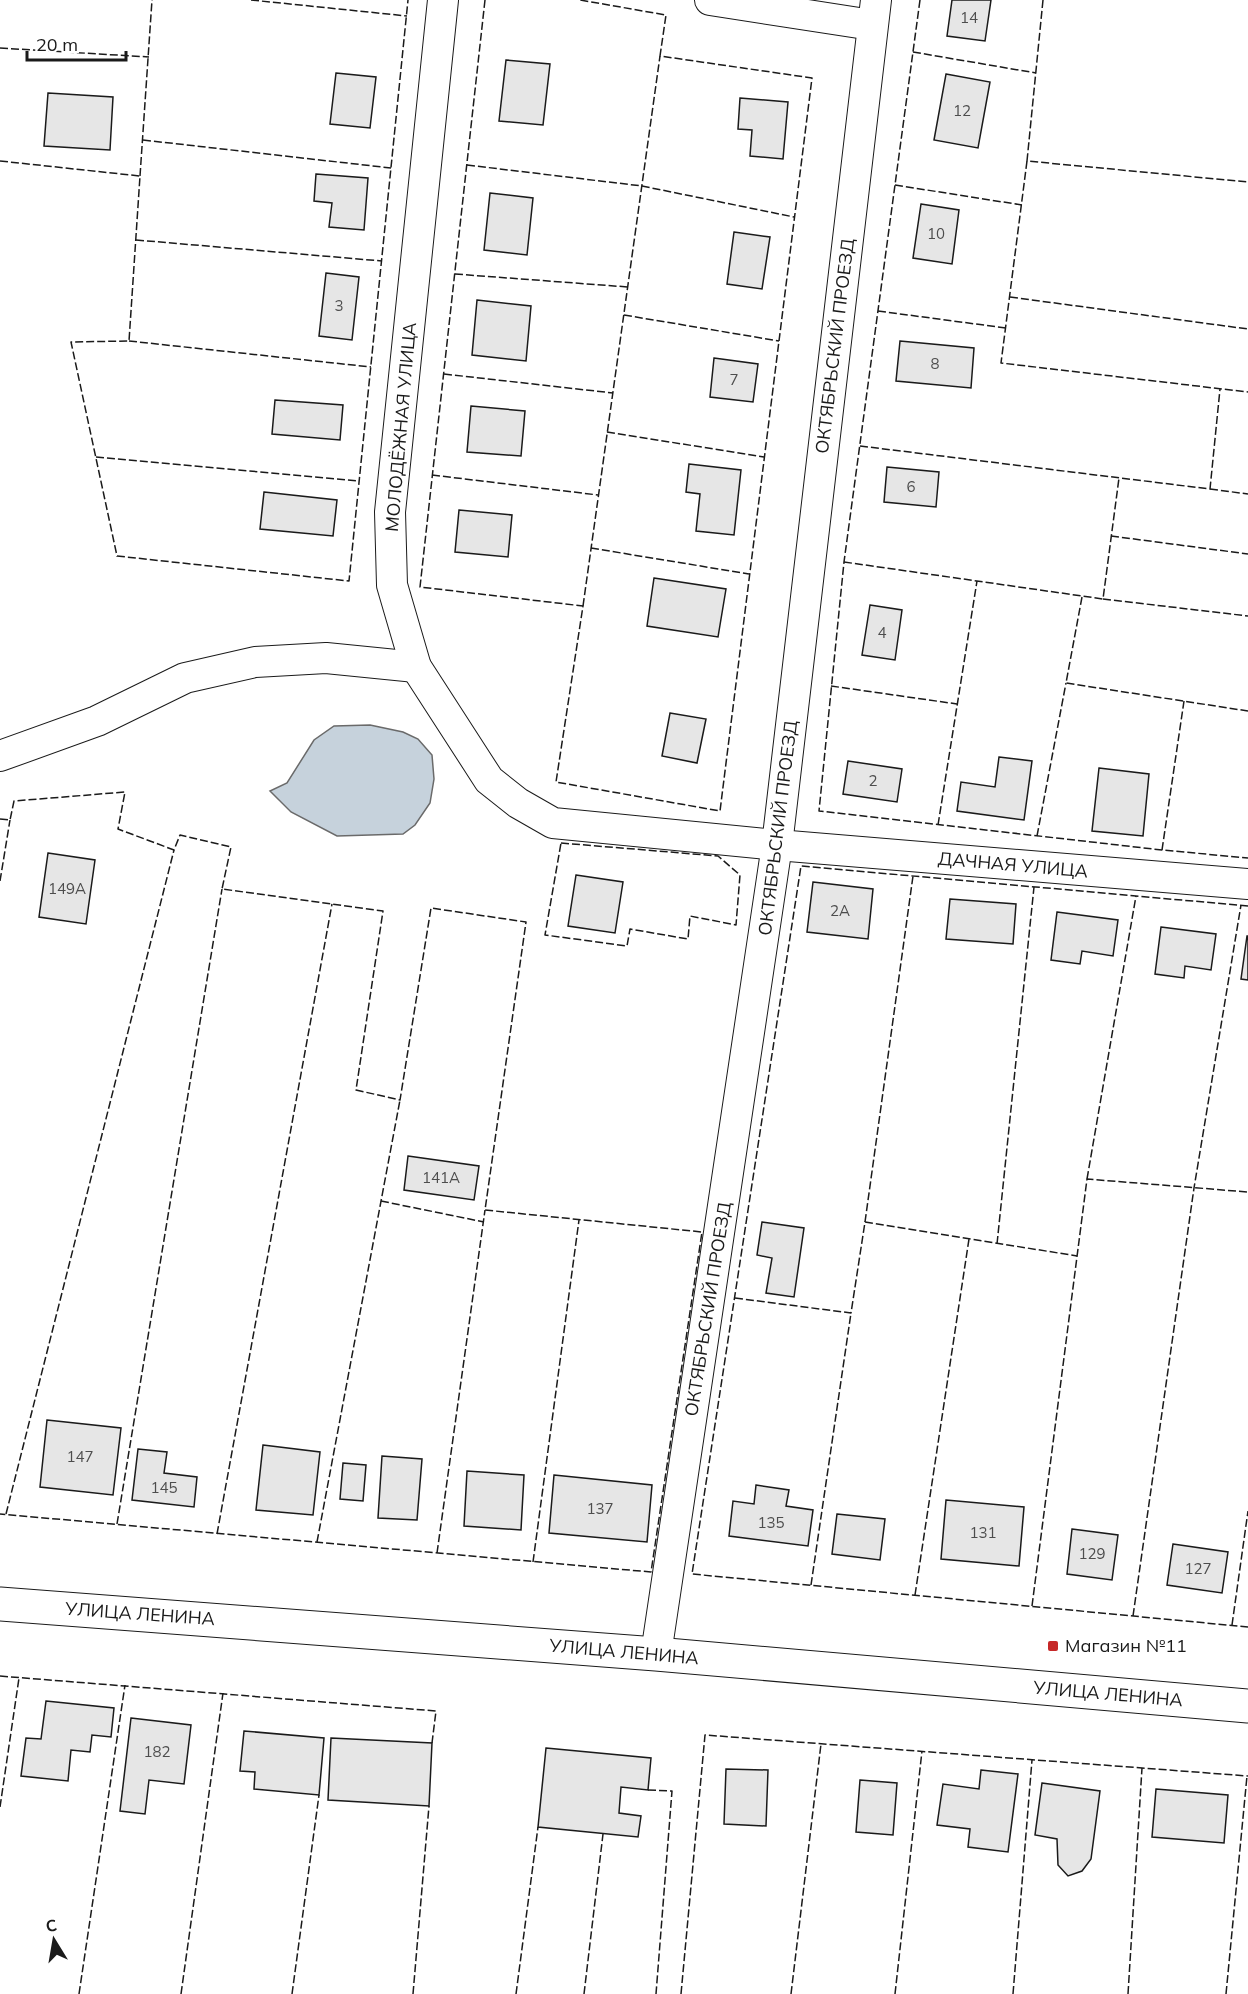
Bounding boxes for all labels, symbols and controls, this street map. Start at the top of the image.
house number: 14 [960,8,978,27]
scale bar [27,24,126,62]
text: 20 m [36,33,78,56]
house number: 12 [953,101,971,120]
house number: 10 [927,224,945,243]
street label: ОКТЯБРЬСКИЙ ПРОЕЗД [810,236,859,455]
house number: 3 [334,296,344,315]
street label: МОЛОДЁЖНАЯ УЛИЦА [380,321,421,533]
house number: 8 [930,354,940,373]
house number: 7 [729,370,739,389]
house number: 6 [906,477,916,496]
house number: 4 [877,623,887,642]
street label: ОКТЯБРЬСКИЙ ПРОЕЗД [753,718,802,937]
house number: 2 [868,771,878,790]
street label: ДАЧНАЯ УЛИЦА [937,846,1089,883]
house number: 149А [48,879,86,898]
house number: 2А [830,901,850,920]
house number: 141А [422,1168,460,1187]
street label: ОКТЯБРЬСКИЙ ПРОЕЗД [679,1200,736,1418]
house number: 147 [66,1447,94,1466]
house number: 145 [150,1478,178,1497]
house number: 137 [586,1499,614,1518]
house number: 135 [757,1513,785,1532]
house number: 131 [969,1523,997,1542]
house number: 129 [1078,1544,1106,1563]
house number: 127 [1184,1559,1212,1578]
street label: УЛИЦА ЛЕНИНА [63,1597,216,1630]
street label: УЛИЦА ЛЕНИНА [547,1633,700,1669]
place label: Магазин №11 [1065,1634,1187,1657]
marker: Магазин №11 [1046,1639,1060,1653]
street label: УЛИЦА ЛЕНИНА [1031,1675,1184,1711]
house number: 182 [143,1742,171,1761]
north arrow [24,1910,84,1970]
text: С [44,1914,58,1936]

